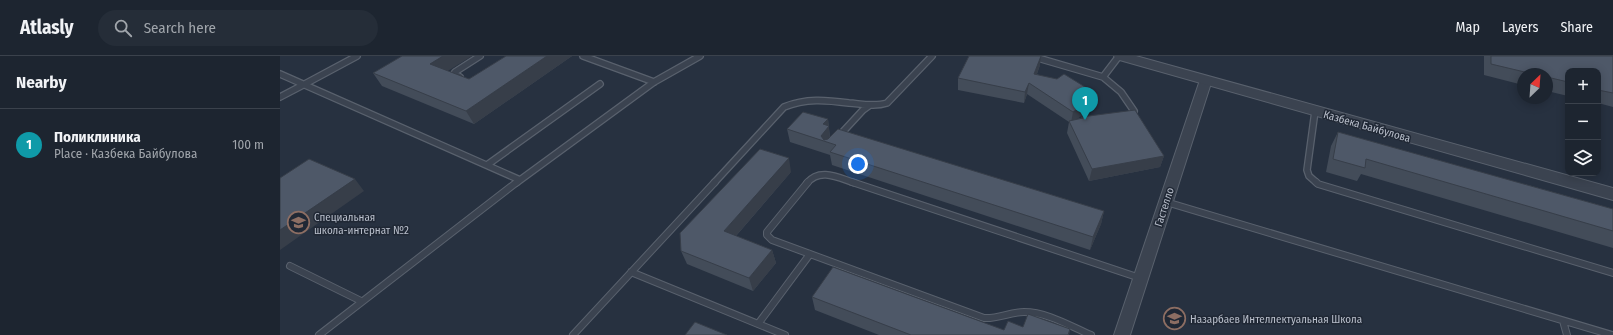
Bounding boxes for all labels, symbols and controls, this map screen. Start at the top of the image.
search box [98,10,378,46]
text: Atlasly [20,16,74,39]
icon: search [112,17,134,39]
text: Search here [144,19,216,37]
text: Map [1456,19,1480,36]
text: Layers [1502,19,1538,36]
text: Share [1560,19,1593,36]
north arrow [1517,68,1553,104]
map controls [1565,68,1601,176]
button: + [1565,68,1601,104]
text: Nearby [16,72,67,93]
pin: 1 [1072,87,1098,120]
button: − [1565,104,1601,140]
street label: Казбека Байбулова [1322,108,1412,145]
text: Поликлиника [54,128,141,146]
text: 1 [26,137,32,152]
text: 100 m [232,137,264,152]
button: layers [1565,140,1601,176]
text: Place · Казбека Байбулова [54,146,197,161]
your location [848,154,868,174]
street label: Гастелло [1152,186,1177,229]
school or university icon: Специальная школа-интернат №2 [286,210,312,236]
place label: Специальная школа-интернат №2 [314,211,409,237]
school or university icon: Назарбаев Интеллектуальная Школа [1161,306,1187,332]
place label: Назарбаев Интеллектуальная Школа [1190,313,1362,326]

